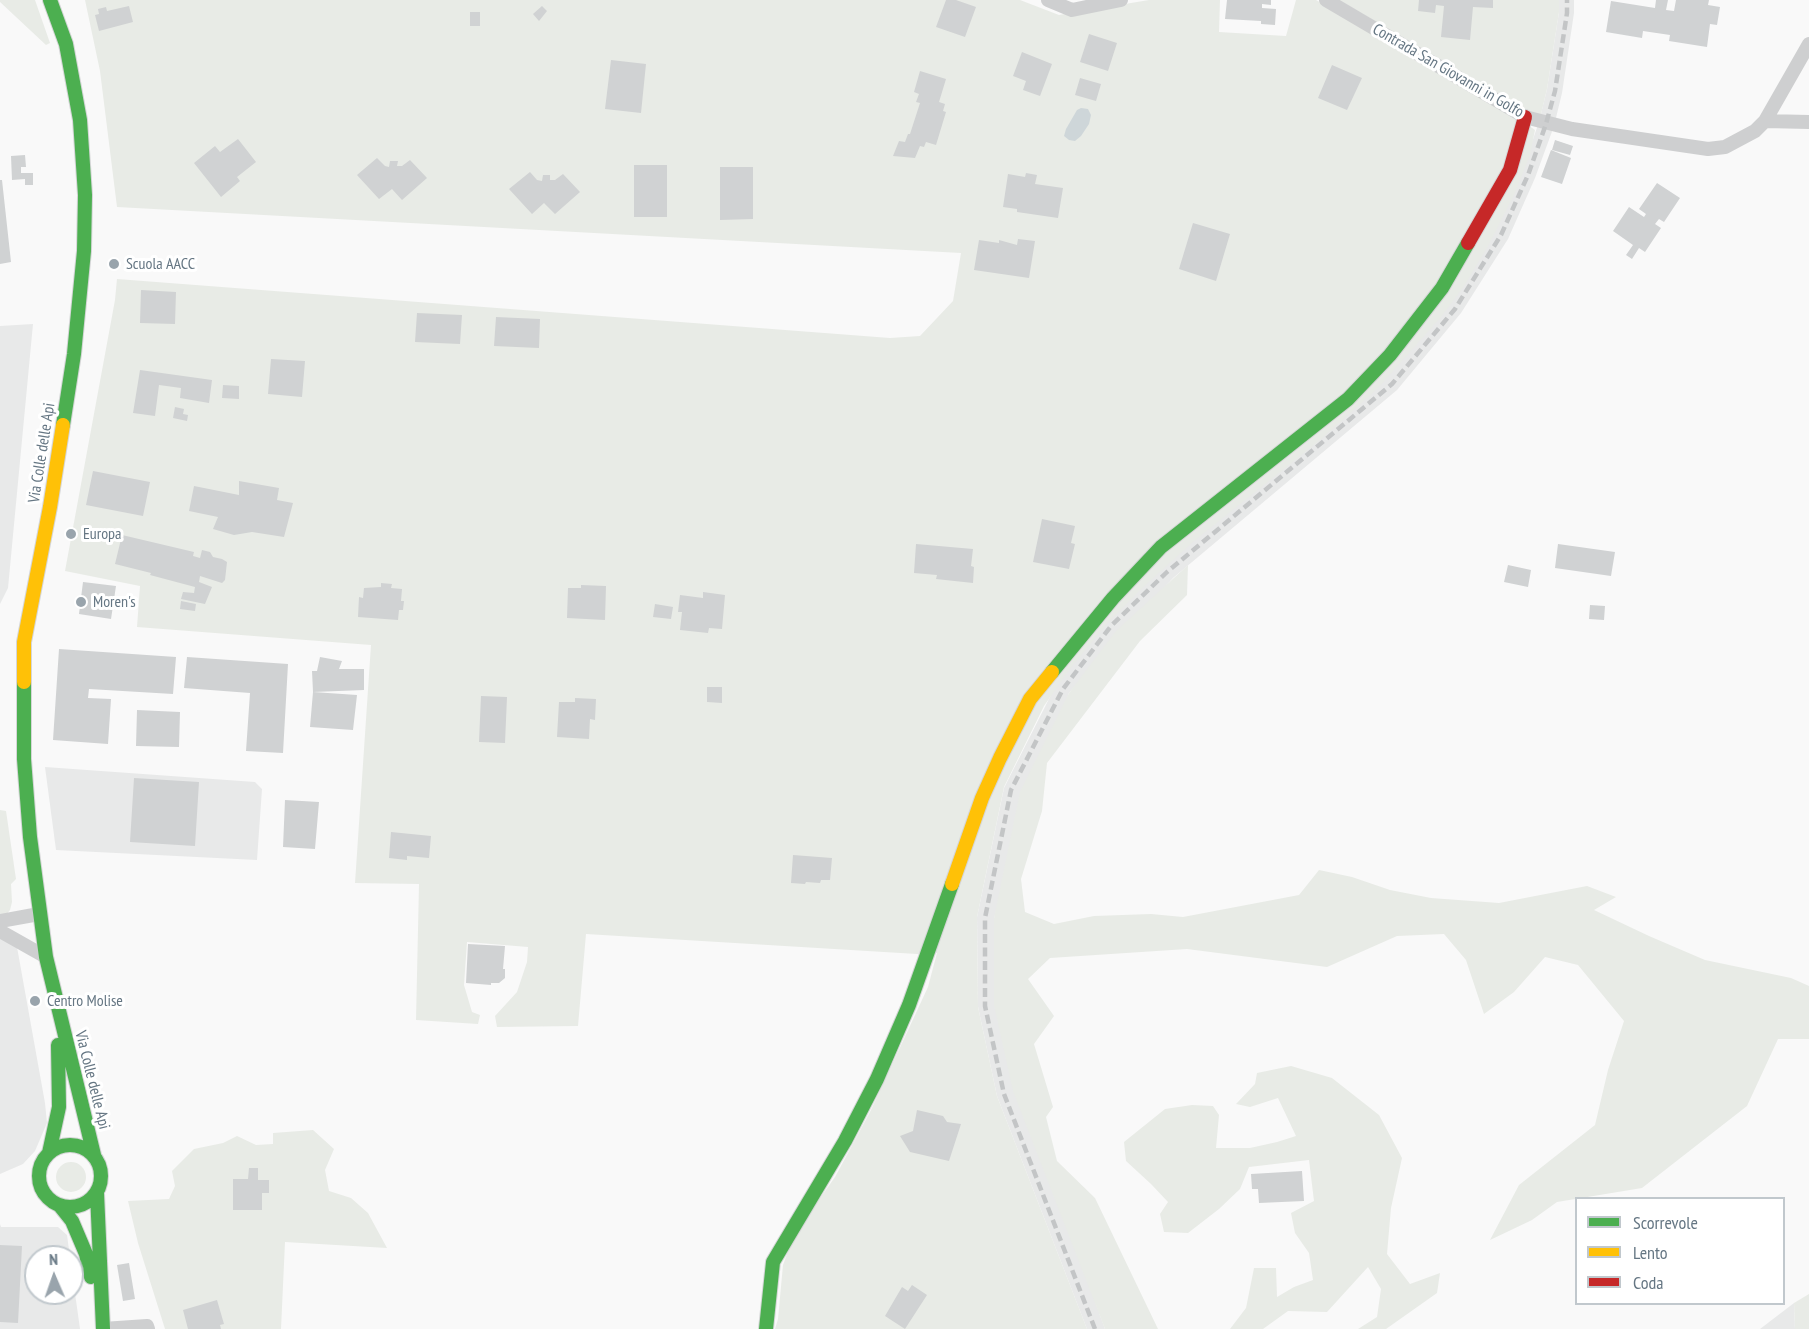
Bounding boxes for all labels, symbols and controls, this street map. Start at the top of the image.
street label: Contrada San Giovanni in Golfo [1369,20,1527,122]
place label: Scuola AACC [126,254,195,274]
marker: Scuola AACC [107,257,121,271]
street label: Via Colle delle Api [25,402,59,504]
place label: Europa [83,524,121,544]
marker: Europa [64,527,78,541]
place label: Moren's [93,592,136,612]
marker: Moren's [74,595,88,609]
place label: Centro Molise [47,991,123,1011]
marker: Centro Molise [28,994,42,1008]
street label: Via Colle delle Api [70,1029,114,1131]
legend [1575,1197,1785,1305]
text: Scorrevole [1633,1211,1698,1234]
text: Lento [1633,1241,1668,1264]
north arrow [24,1245,84,1305]
text: N [49,1249,58,1269]
text: Coda [1633,1271,1664,1294]

